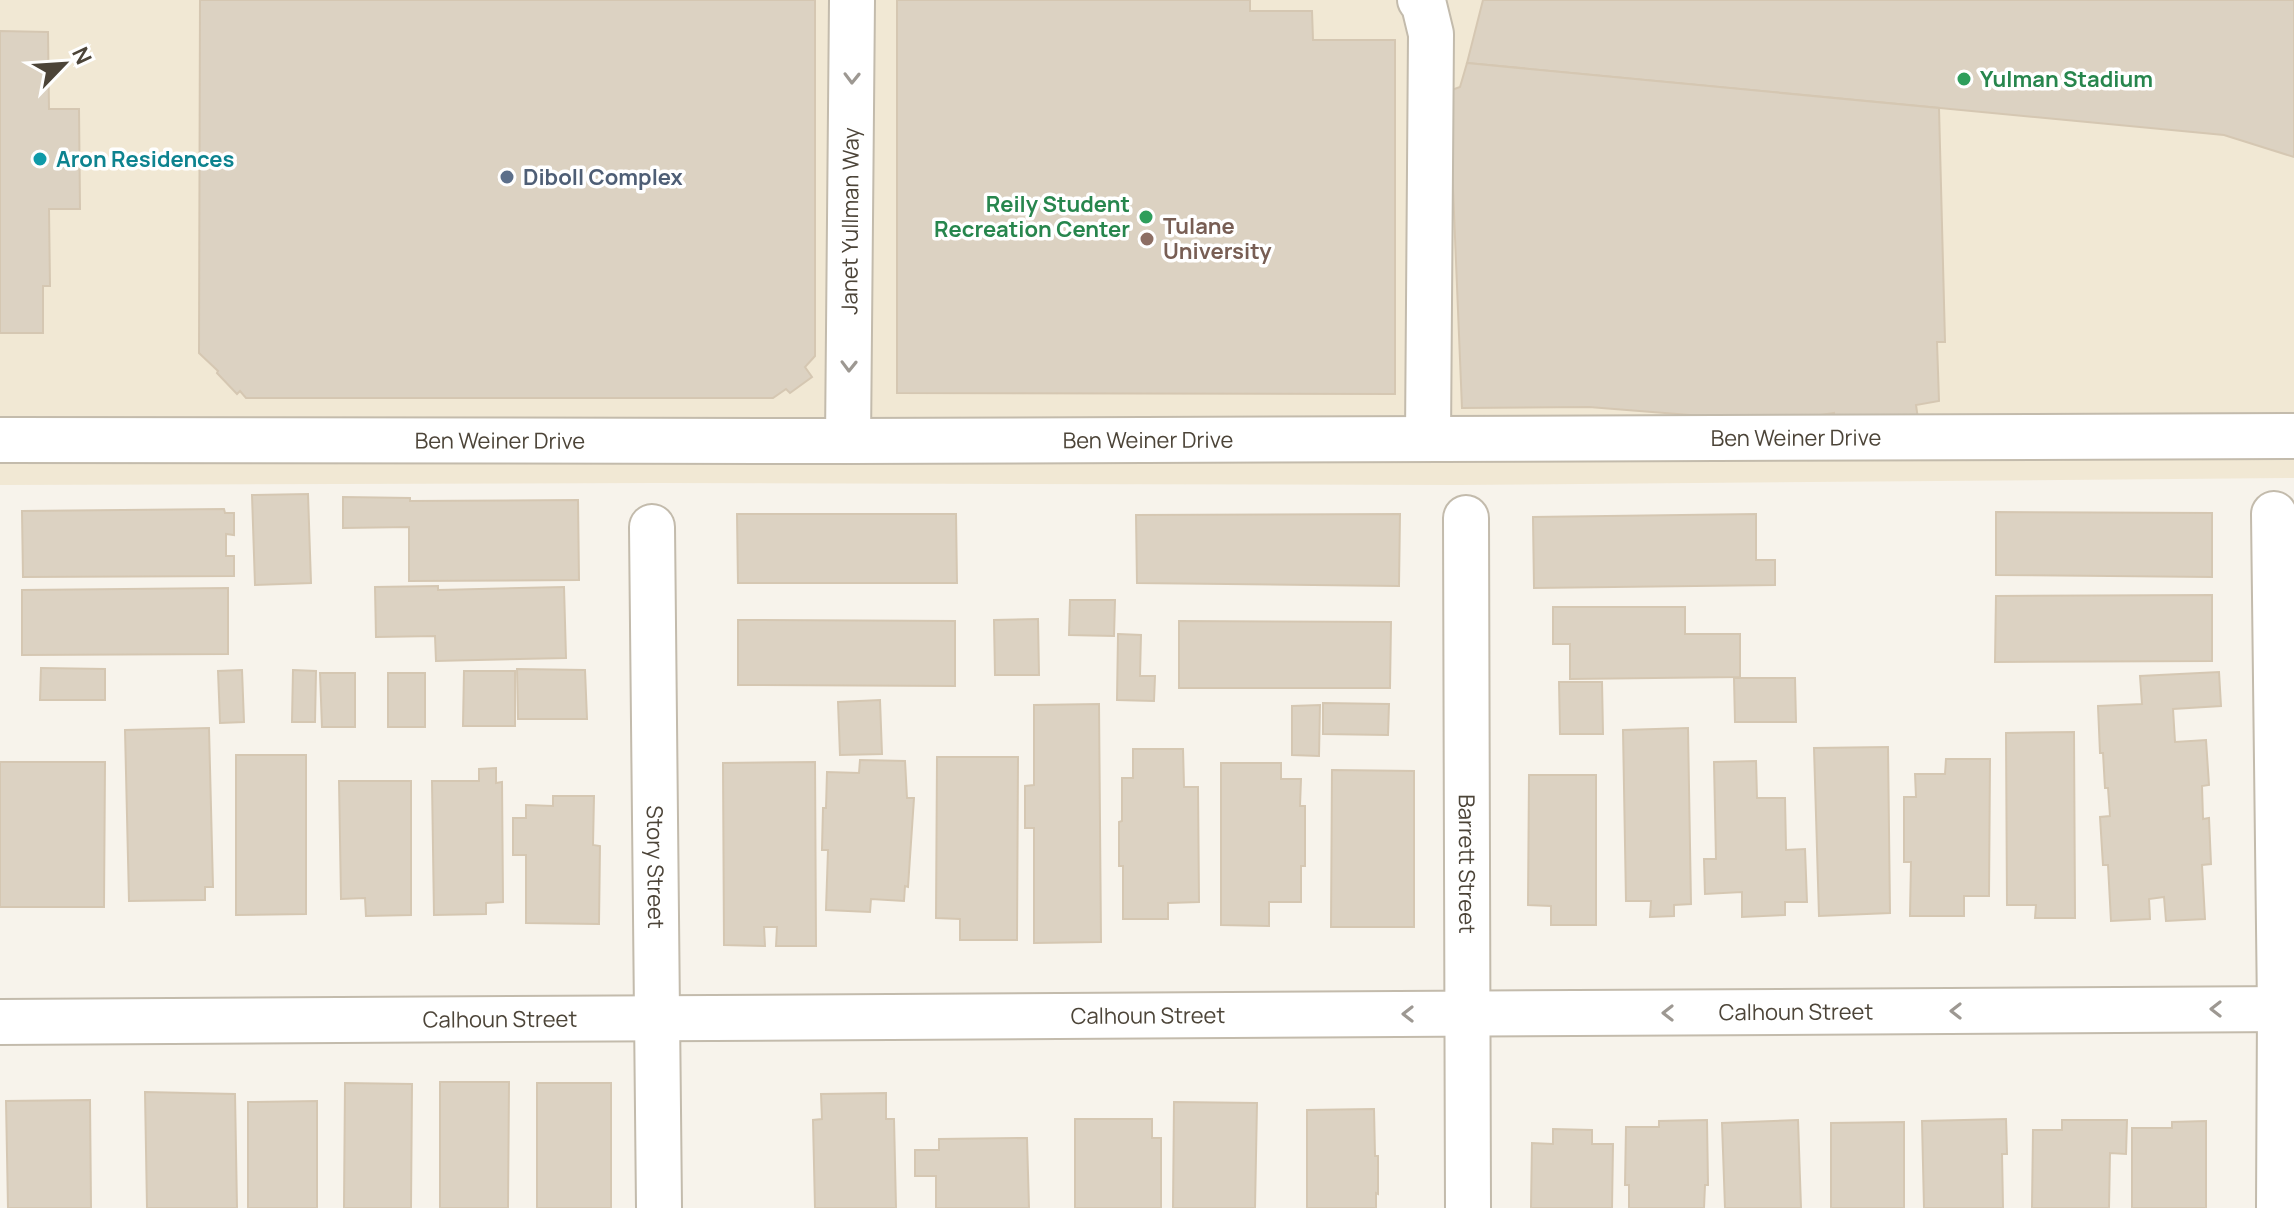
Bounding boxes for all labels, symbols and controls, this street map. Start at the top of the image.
north arrow [24,24,104,104]
text: N [65,42,99,69]
place label: Yulman Stadium [1980,64,2153,94]
marker: Yulman Stadium [1955,70,1973,88]
one-way arrow [843,72,861,85]
street label: Janet Yullman Way [834,127,866,315]
place label: Aron Residences [56,144,235,174]
marker: Aron Residences [31,150,49,168]
place label: Diboll Complex [523,162,683,192]
marker: Diboll Complex [498,168,516,186]
place label: Reily Student Recreation Center [934,189,1130,244]
marker: Reily Student Recreation Center [1137,208,1155,226]
place label: Tulane University [1163,211,1272,266]
marker: Tulane University [1138,230,1156,248]
one-way arrow [840,360,858,373]
street label: Ben Weiner Drive [1711,422,1881,453]
street label: Ben Weiner Drive [415,425,585,456]
street label: Ben Weiner Drive [1063,425,1233,455]
street label: Barrett Street [1452,794,1482,934]
street label: Story Street [640,805,671,929]
street label: Calhoun Street [1719,996,1873,1027]
street label: Calhoun Street [1071,1000,1225,1031]
one-way arrow [2209,1000,2222,1018]
one-way arrow [1949,1002,1962,1020]
street label: Calhoun Street [423,1004,577,1035]
one-way arrow [1661,1004,1674,1022]
one-way arrow [1401,1005,1414,1023]

